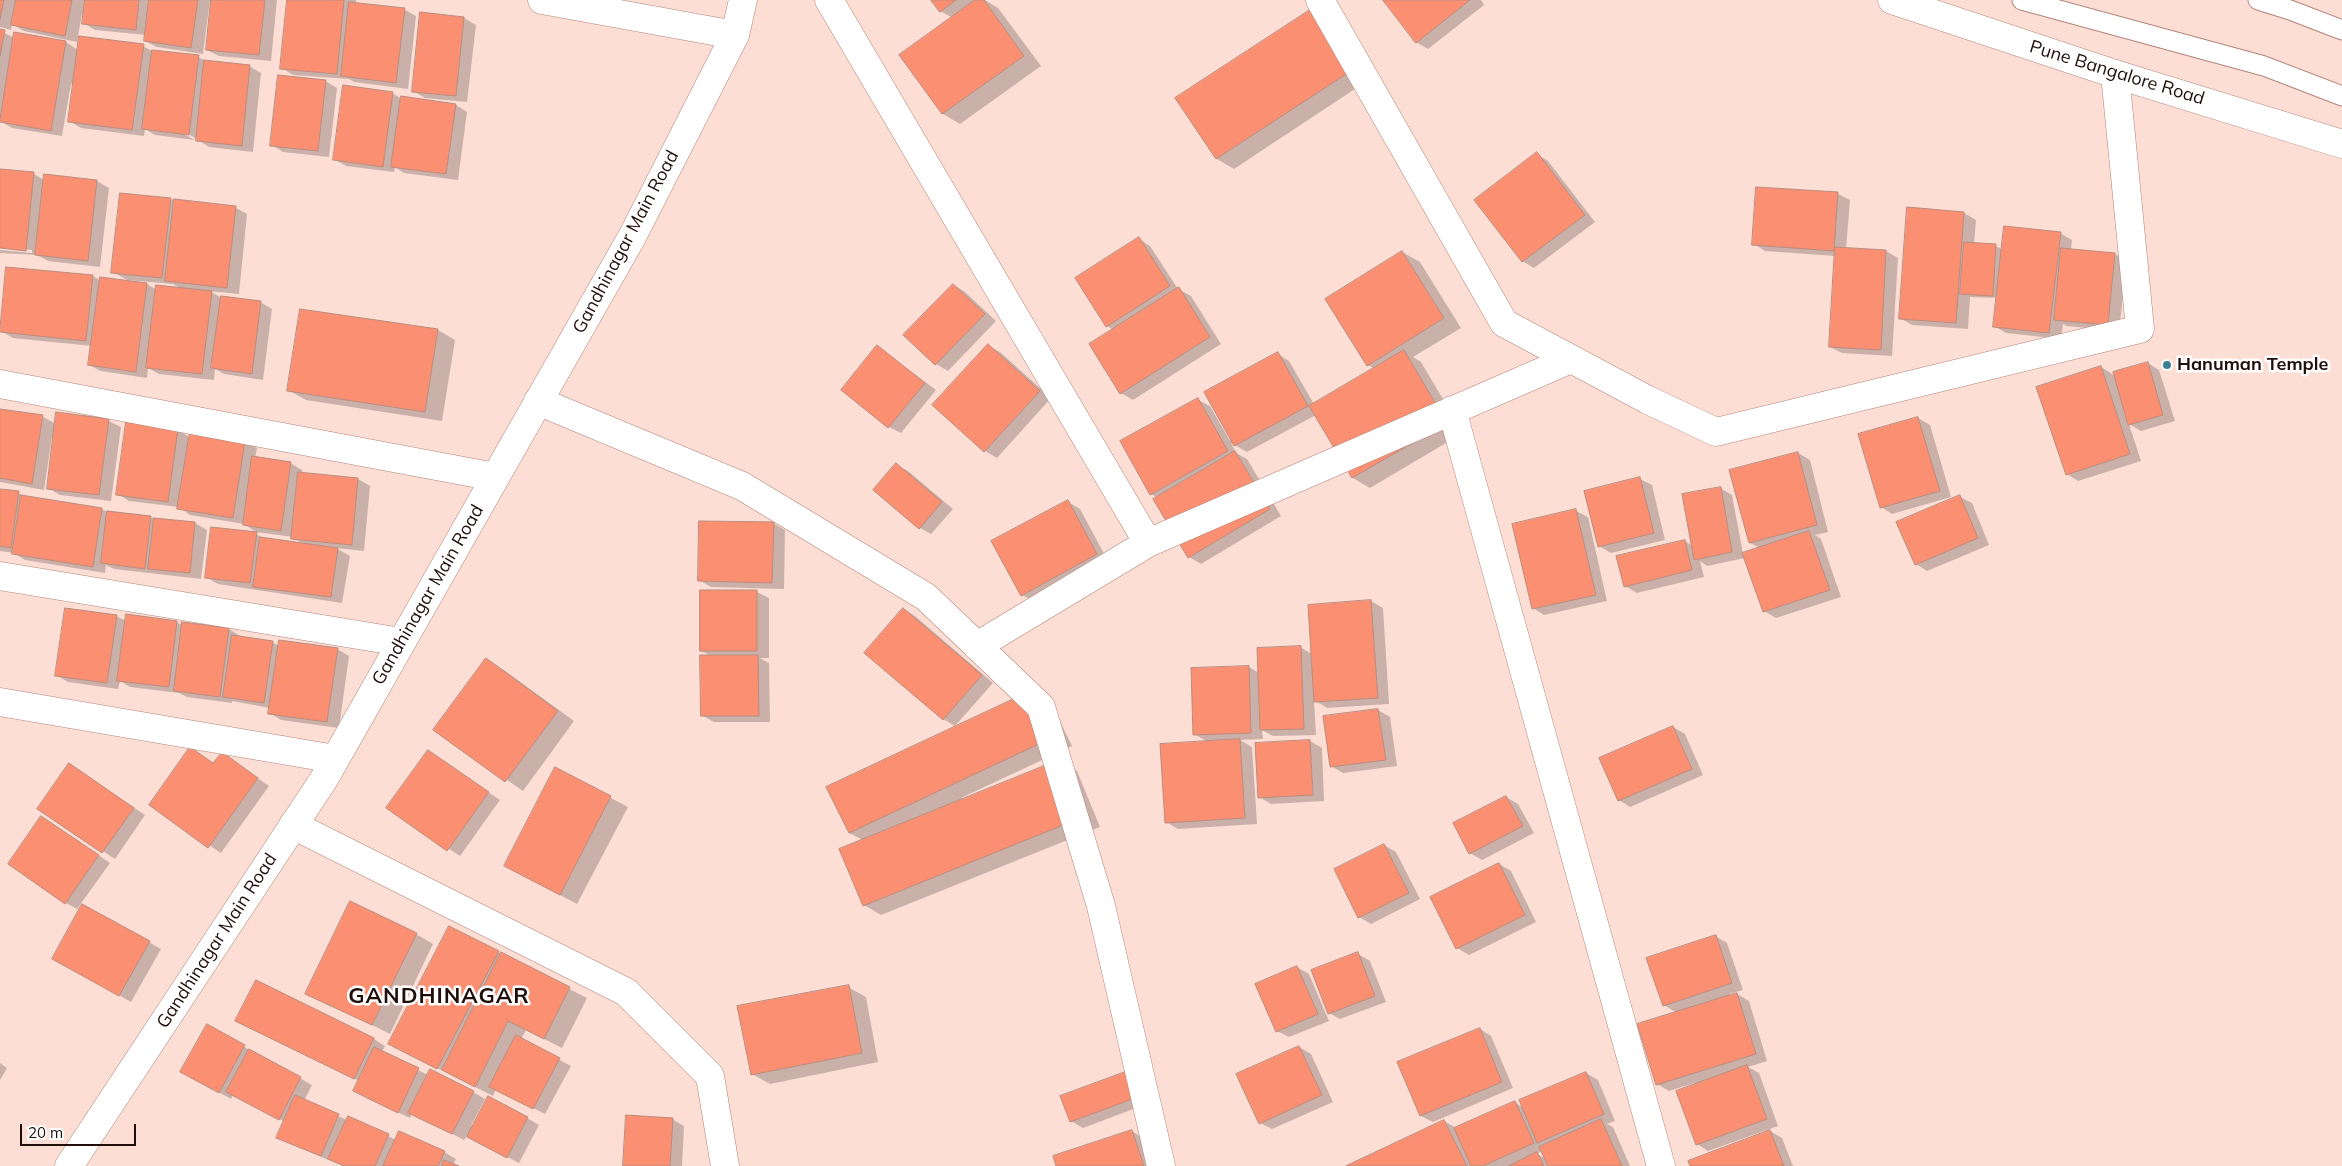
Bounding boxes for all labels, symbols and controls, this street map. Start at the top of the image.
street label: Pune Bangalore Road [2027,36,2207,110]
street label: Gandhinagar Main Road [569,147,683,337]
place label: Hanuman Temple [2177,354,2328,376]
marker: Hanuman Temple [2161,359,2173,371]
street label: Gandhinagar Main Road [368,501,488,689]
street label: Gandhinagar Main Road [152,849,282,1033]
district label: GANDHINAGAR [347,983,531,1009]
scale bar [22,1114,139,1146]
text: 20 m [28,1123,63,1142]

